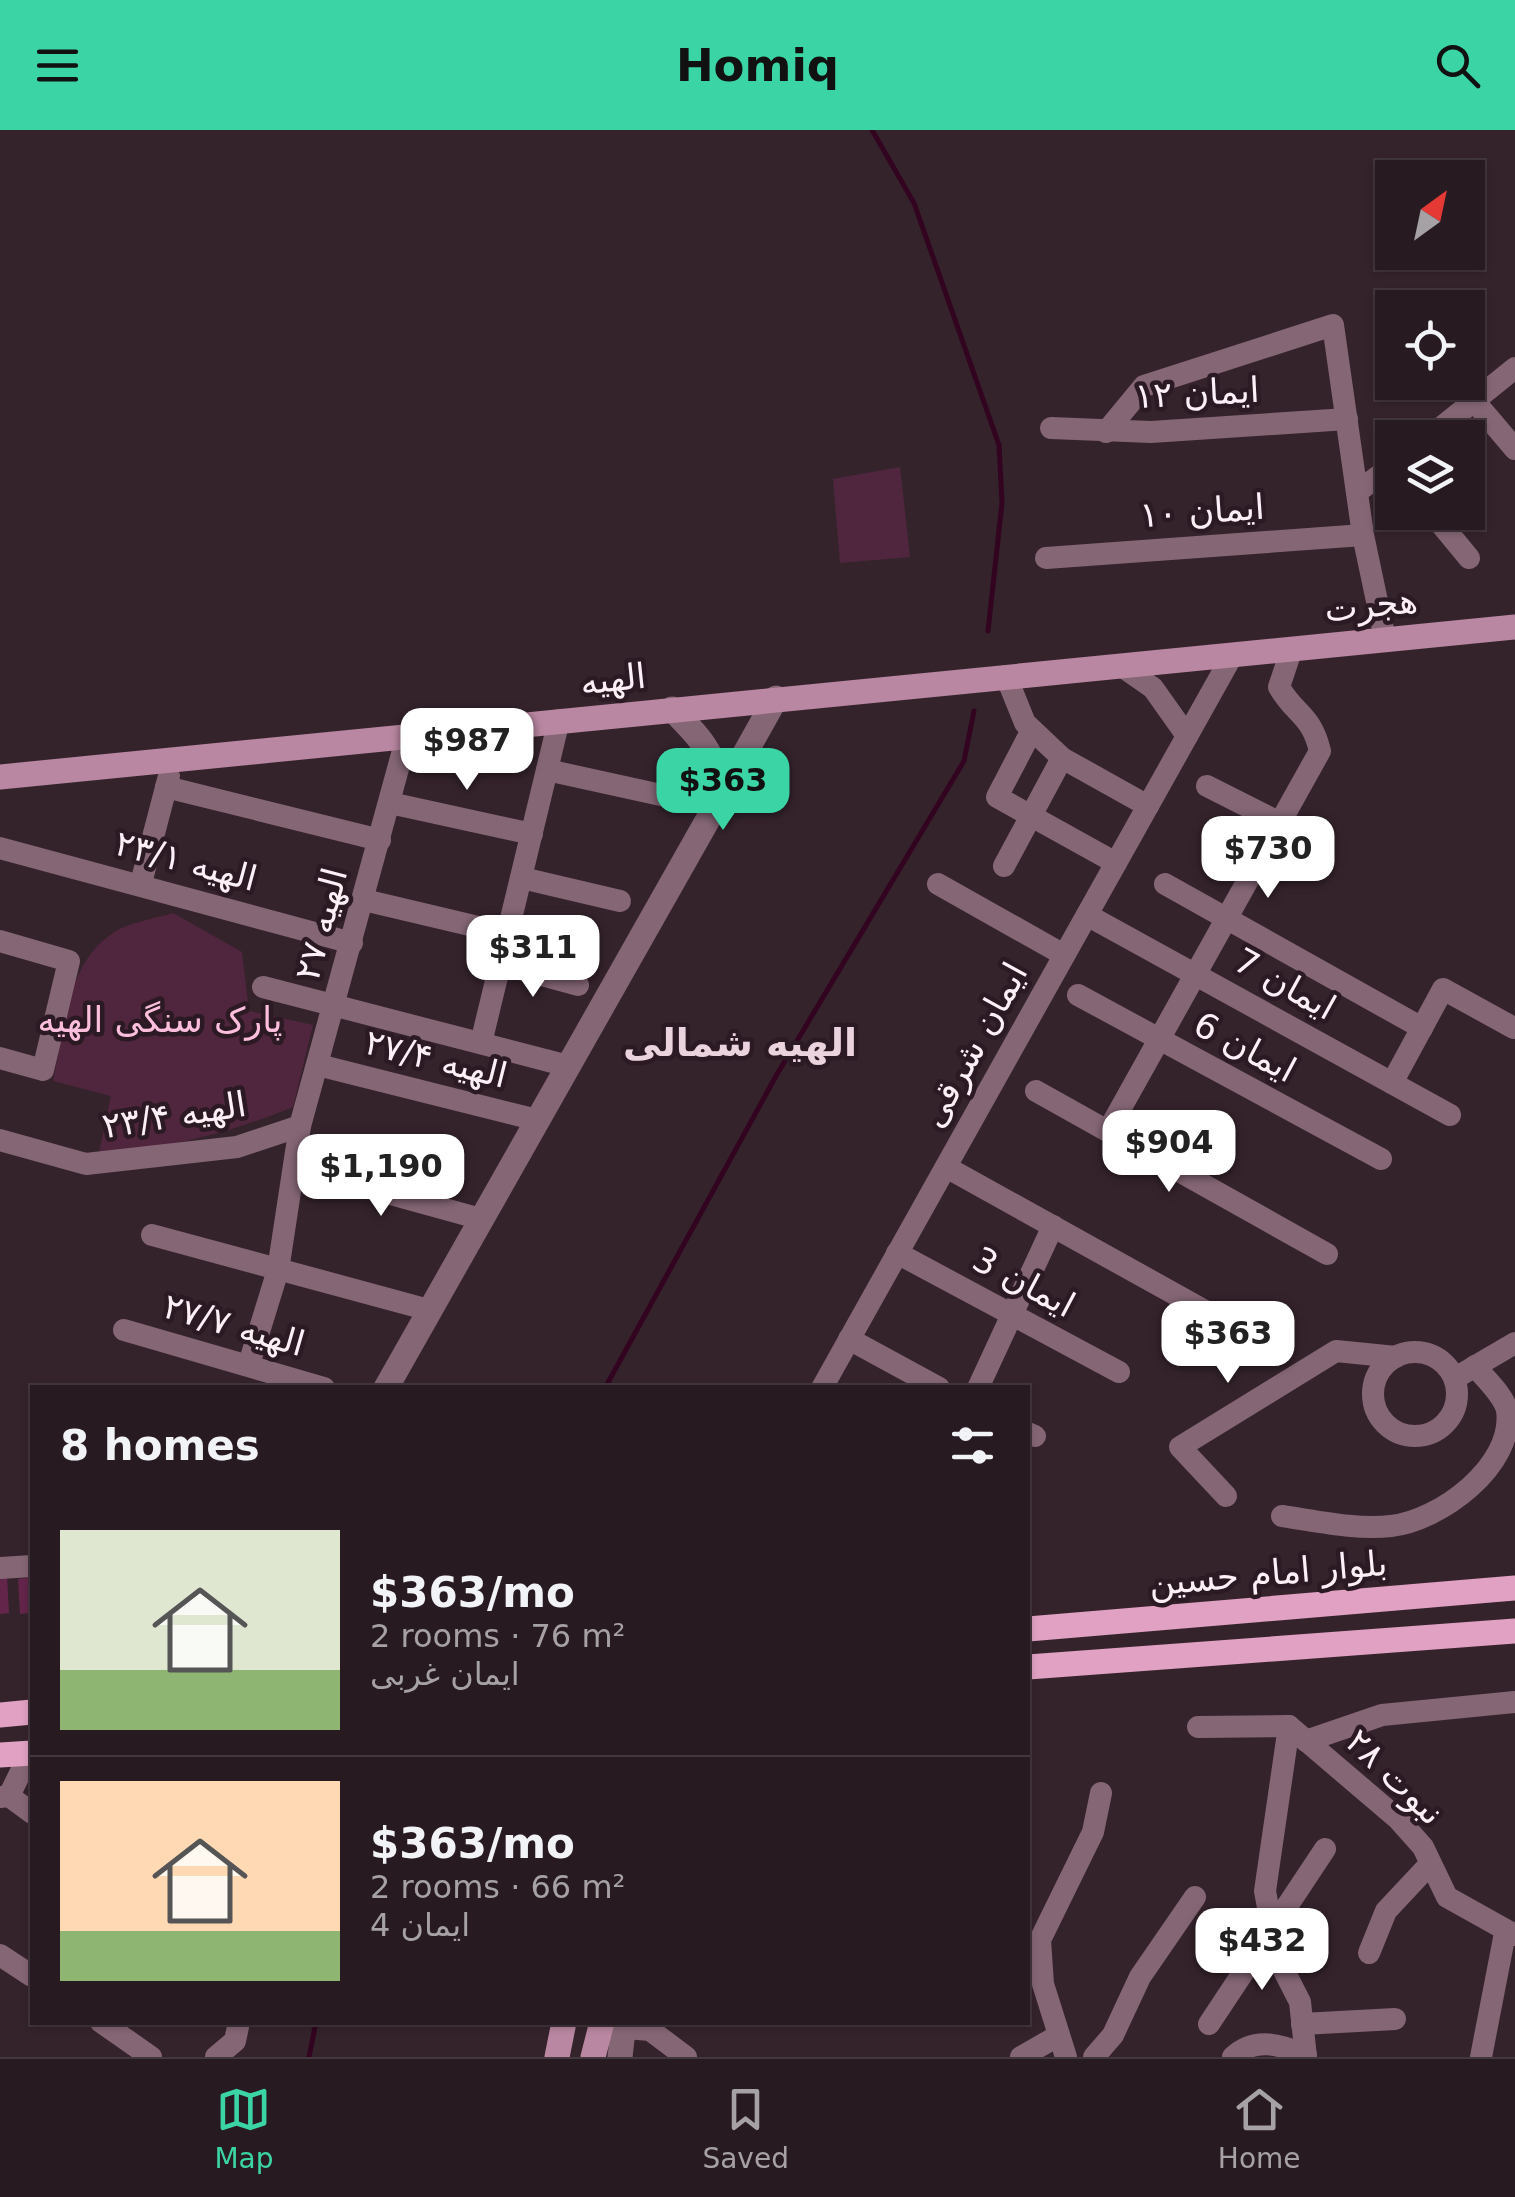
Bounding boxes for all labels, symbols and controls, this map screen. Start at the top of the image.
icon: menu [30,38,85,93]
icon: search [1430,38,1485,93]
text: Homiq [676,39,839,92]
north arrow [1375,160,1485,270]
map controls [1375,160,1485,530]
button: locate [1375,290,1485,400]
street label: ایمان ۱۲ [1134,370,1260,416]
button: layers [1375,420,1485,530]
street label: ایمان ۱۰ [1138,487,1266,535]
street label: هجرت [1323,580,1420,631]
street label: الهیه [578,656,648,703]
pin: $987 [408,708,526,793]
text: $987 [422,721,512,759]
pin: $363 [664,748,782,833]
text: $363 [678,761,768,799]
pin: $730 [1209,816,1327,901]
street label: الهیه ۲۳/۱ [110,823,261,900]
text: $730 [1223,829,1313,867]
street label: الهیه ۲۷ [287,863,356,985]
pin: $311 [474,915,592,1000]
text: $311 [488,928,578,966]
street label: ایمان 7 [1227,940,1343,1028]
street label: ایمان شرقی [912,956,1036,1135]
park label: پارک سنگی الهیه [37,1000,283,1041]
street label: ایمان 6 [1187,1004,1303,1090]
district label: الهیه شمالی [623,1021,857,1065]
street label: الهیه ۲۷/۴ [360,1022,511,1097]
street label: الهیه ۲۳/۴ [99,1084,249,1147]
pin: $904 [1110,1110,1228,1195]
text: $904 [1124,1123,1214,1161]
pin: $1,190 [300,1134,462,1219]
text: $1,190 [319,1147,443,1185]
street label: ایمان 3 [966,1239,1082,1325]
street label: الهیه ۲۷/۷ [158,1286,309,1365]
pin: $363 [1169,1301,1287,1386]
text: $363 [1183,1314,1273,1352]
icon: filters [945,1418,1000,1473]
text: 8 homes [60,1421,260,1470]
street label: بلوار امام حسین [1147,1543,1389,1604]
text: $363/mo [370,1568,575,1617]
icon: home [140,1570,260,1690]
text: 2 rooms · 76 m² [370,1617,625,1655]
text: ایمان غربی [370,1655,520,1693]
street label: نبوت ۲۸ [1337,1721,1452,1834]
text: $363/mo [370,1819,575,1868]
icon: home [140,1821,260,1941]
text: 2 rooms · 66 m² [370,1868,625,1906]
text: ایمان 4 [370,1906,470,1944]
pin: $432 [1203,1908,1321,1993]
text: $432 [1217,1921,1307,1959]
tab: Map [214,2082,274,2175]
tab: Saved [702,2082,789,2175]
tab: Home [1218,2082,1301,2175]

